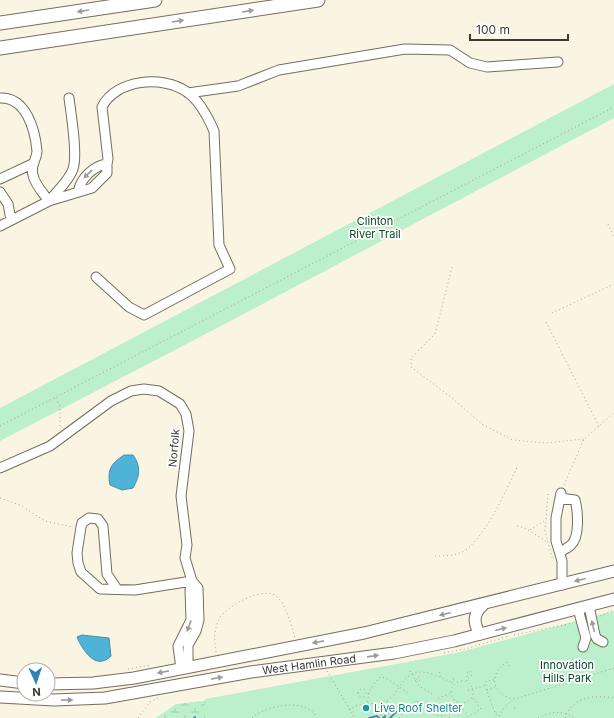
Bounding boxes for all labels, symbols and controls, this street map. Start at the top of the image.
one-way arrow [77,8,89,14]
one-way arrow [242,8,254,14]
scale bar [470,16,568,42]
one-way arrow [172,18,184,24]
text: 100 m [476,22,510,37]
one-way arrow [83,170,93,179]
park label: Clinton River Trail [349,214,401,241]
street label: Norfolk [165,428,183,468]
one-way arrow [573,577,585,583]
one-way arrow [439,612,451,618]
one-way arrow [185,620,191,632]
one-way arrow [589,620,595,632]
one-way arrow [495,626,507,632]
one-way arrow [312,639,324,645]
street label: West Hamlin Road [261,651,357,677]
one-way arrow [367,653,380,659]
park label: Innovation Hills Park [540,658,594,685]
north arrow [16,662,56,702]
one-way arrow [157,670,169,676]
one-way arrow [211,675,223,681]
text: N [32,685,41,699]
one-way arrow [61,697,74,703]
place label: Live Roof Shelter [374,701,462,715]
marker: Live Roof Shelter [361,703,371,713]

